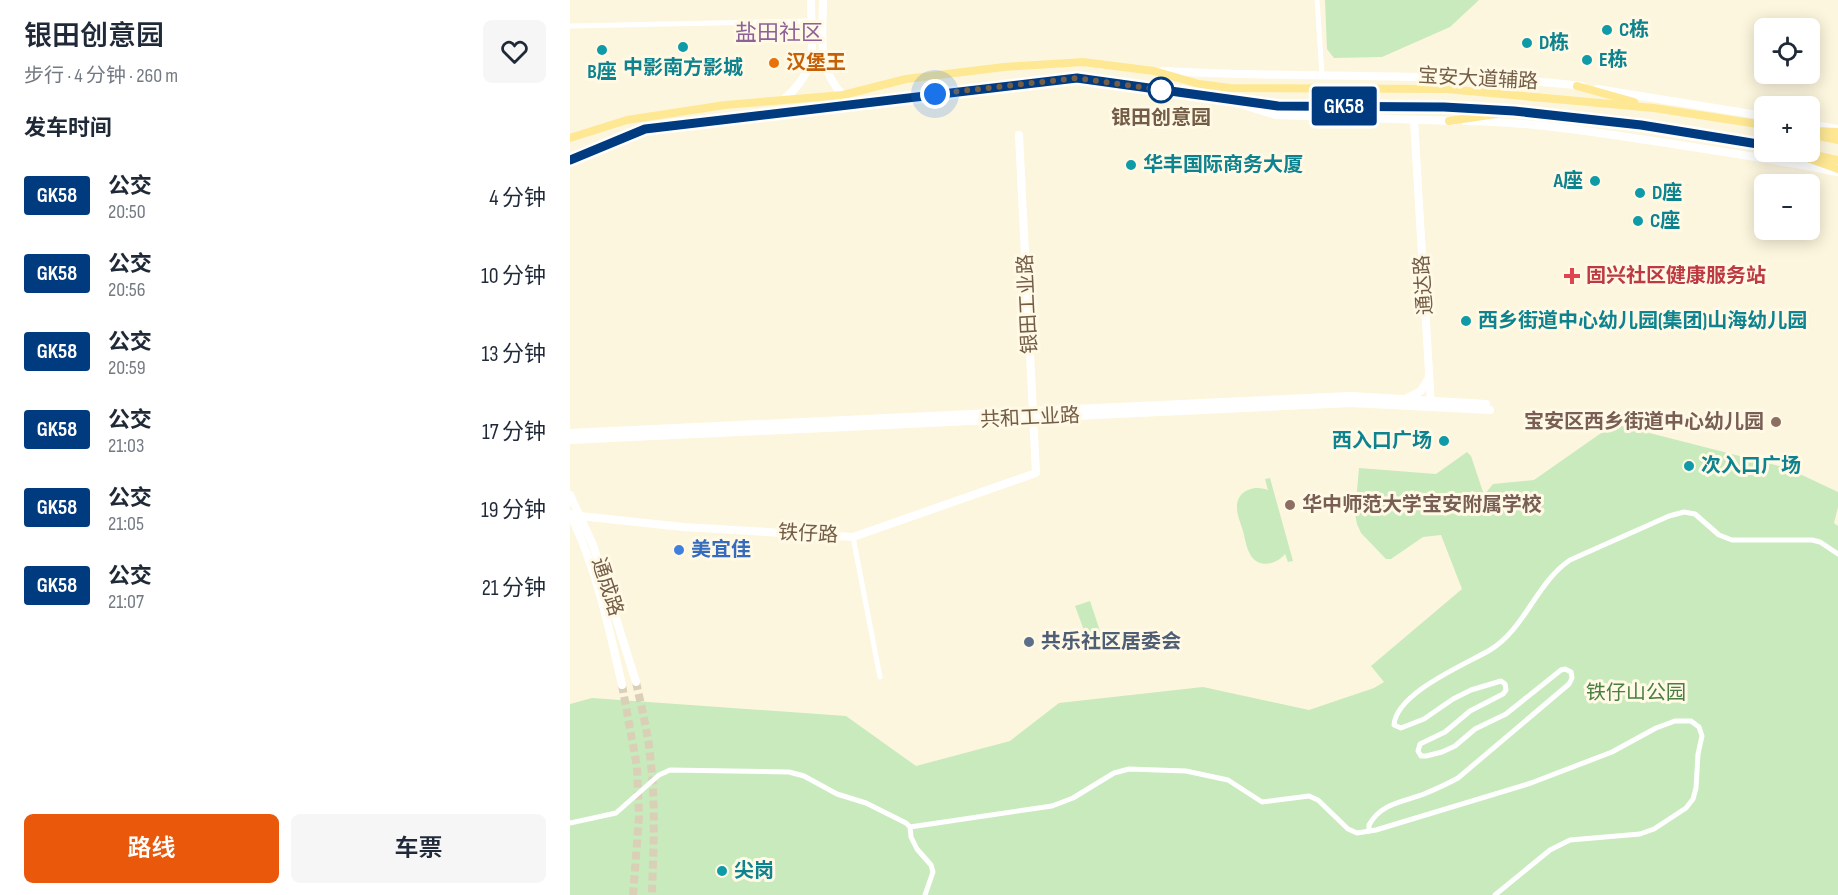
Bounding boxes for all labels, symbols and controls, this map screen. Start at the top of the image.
place label: C栋 [1619,18,1649,42]
map controls [1754,18,1820,240]
button: locate [1754,18,1820,84]
text: 银田创意园 [24,20,164,53]
button: heart [483,20,546,83]
district label: 盐田社区 [735,20,823,47]
marker: C栋 [1600,23,1614,37]
place label: D栋 [1539,31,1569,55]
marker: D栋 [1520,36,1534,50]
marker: 中影南方影城 [676,40,690,54]
marker: B座 [595,43,609,57]
place label: E栋 [1599,48,1628,72]
place label: 汉堡王 [786,51,846,75]
marker: E栋 [1580,53,1594,67]
place label: 中影南方影城 [623,56,743,80]
marker: 汉堡王 [767,56,781,70]
place label: B座 [587,60,617,84]
text: 步行 · 4 分钟 · 260 m [24,64,178,88]
street label: 宝安大道辅路 [1417,64,1539,94]
marker: 银田创意园 [1148,77,1174,103]
your location [920,79,950,109]
line badge: GK58 [1302,86,1386,126]
text: GK58 [1324,94,1364,119]
button: + [1754,96,1820,162]
place label: 银田创意园 [1111,106,1211,130]
text: 发车时间 [24,115,112,142]
place label: 华丰国际商务大厦 [1143,153,1303,177]
marker: 华丰国际商务大厦 [1124,158,1138,172]
place label: A座 [1552,169,1583,193]
text: 公交 [108,173,152,200]
marker: A座 [1588,174,1602,188]
button: − [1754,174,1820,240]
place label: D座 [1652,181,1682,205]
text: GK58 [37,183,77,208]
text: 4 分钟 [489,185,546,212]
marker: D座 [1633,186,1647,200]
text: 20:50 [108,200,146,224]
place label: C座 [1650,209,1680,233]
marker: C座 [1631,214,1645,228]
text: 公交 [108,251,152,278]
street label: 银田工业路 [1013,253,1043,355]
street label: 通达路 [1410,254,1438,316]
text: GK58 [37,261,77,286]
text: 10 分钟 [481,263,546,290]
place label: 固兴社区健康服务站 [1586,264,1766,288]
marker: 固兴社区健康服务站 [1563,267,1581,285]
text: 20:56 [108,278,145,302]
place label: 西乡街道中心幼儿园(集团)山海幼儿园 [1478,309,1807,333]
marker: 西乡街道中心幼儿园(集团)山海幼儿园 [1459,314,1473,328]
text: 公交 [108,329,152,356]
text: GK58 [37,339,77,364]
text: 13 分钟 [482,341,546,368]
text: 20:59 [108,356,146,380]
street label: 共和工业路 [979,403,1081,433]
text: 公交 [108,407,152,434]
place label: 宝安区西乡街道中心幼儿园 [1524,410,1764,434]
marker: 宝安区西乡街道中心幼儿园 [1769,415,1783,429]
text: GK58 [37,417,77,442]
text: 17 分钟 [482,419,546,446]
place label: 西入口广场 [1332,429,1432,453]
text: 21:03 [108,434,144,458]
marker: 西入口广场 [1437,434,1451,448]
place label: 次入口广场 [1701,454,1801,478]
marker: 次入口广场 [1682,459,1696,473]
text: 公交 [108,485,152,512]
place label: 华中师范大学宝安附属学校 [1302,493,1542,517]
text: GK58 [37,495,77,520]
text: 19 分钟 [481,497,546,524]
marker: 华中师范大学宝安附属学校 [1283,498,1297,512]
text: 21:05 [108,512,144,536]
street label: 铁仔路 [777,520,839,548]
place label: 美宜佳 [691,538,751,562]
marker: 美宜佳 [672,543,686,557]
street label: 通成路 [586,555,628,619]
text: 公交 [108,563,152,590]
text: GK58 [37,573,77,598]
text: 21 分钟 [482,575,546,602]
text: 21:07 [108,590,144,614]
place label: 共乐社区居委会 [1041,630,1181,654]
marker: 共乐社区居委会 [1022,635,1036,649]
park label: 铁仔山公园 [1586,681,1686,705]
button: 路线 [24,814,279,883]
button: 车票 [291,814,546,883]
place label: 尖岗 [734,859,774,883]
marker: 尖岗 [715,864,729,878]

